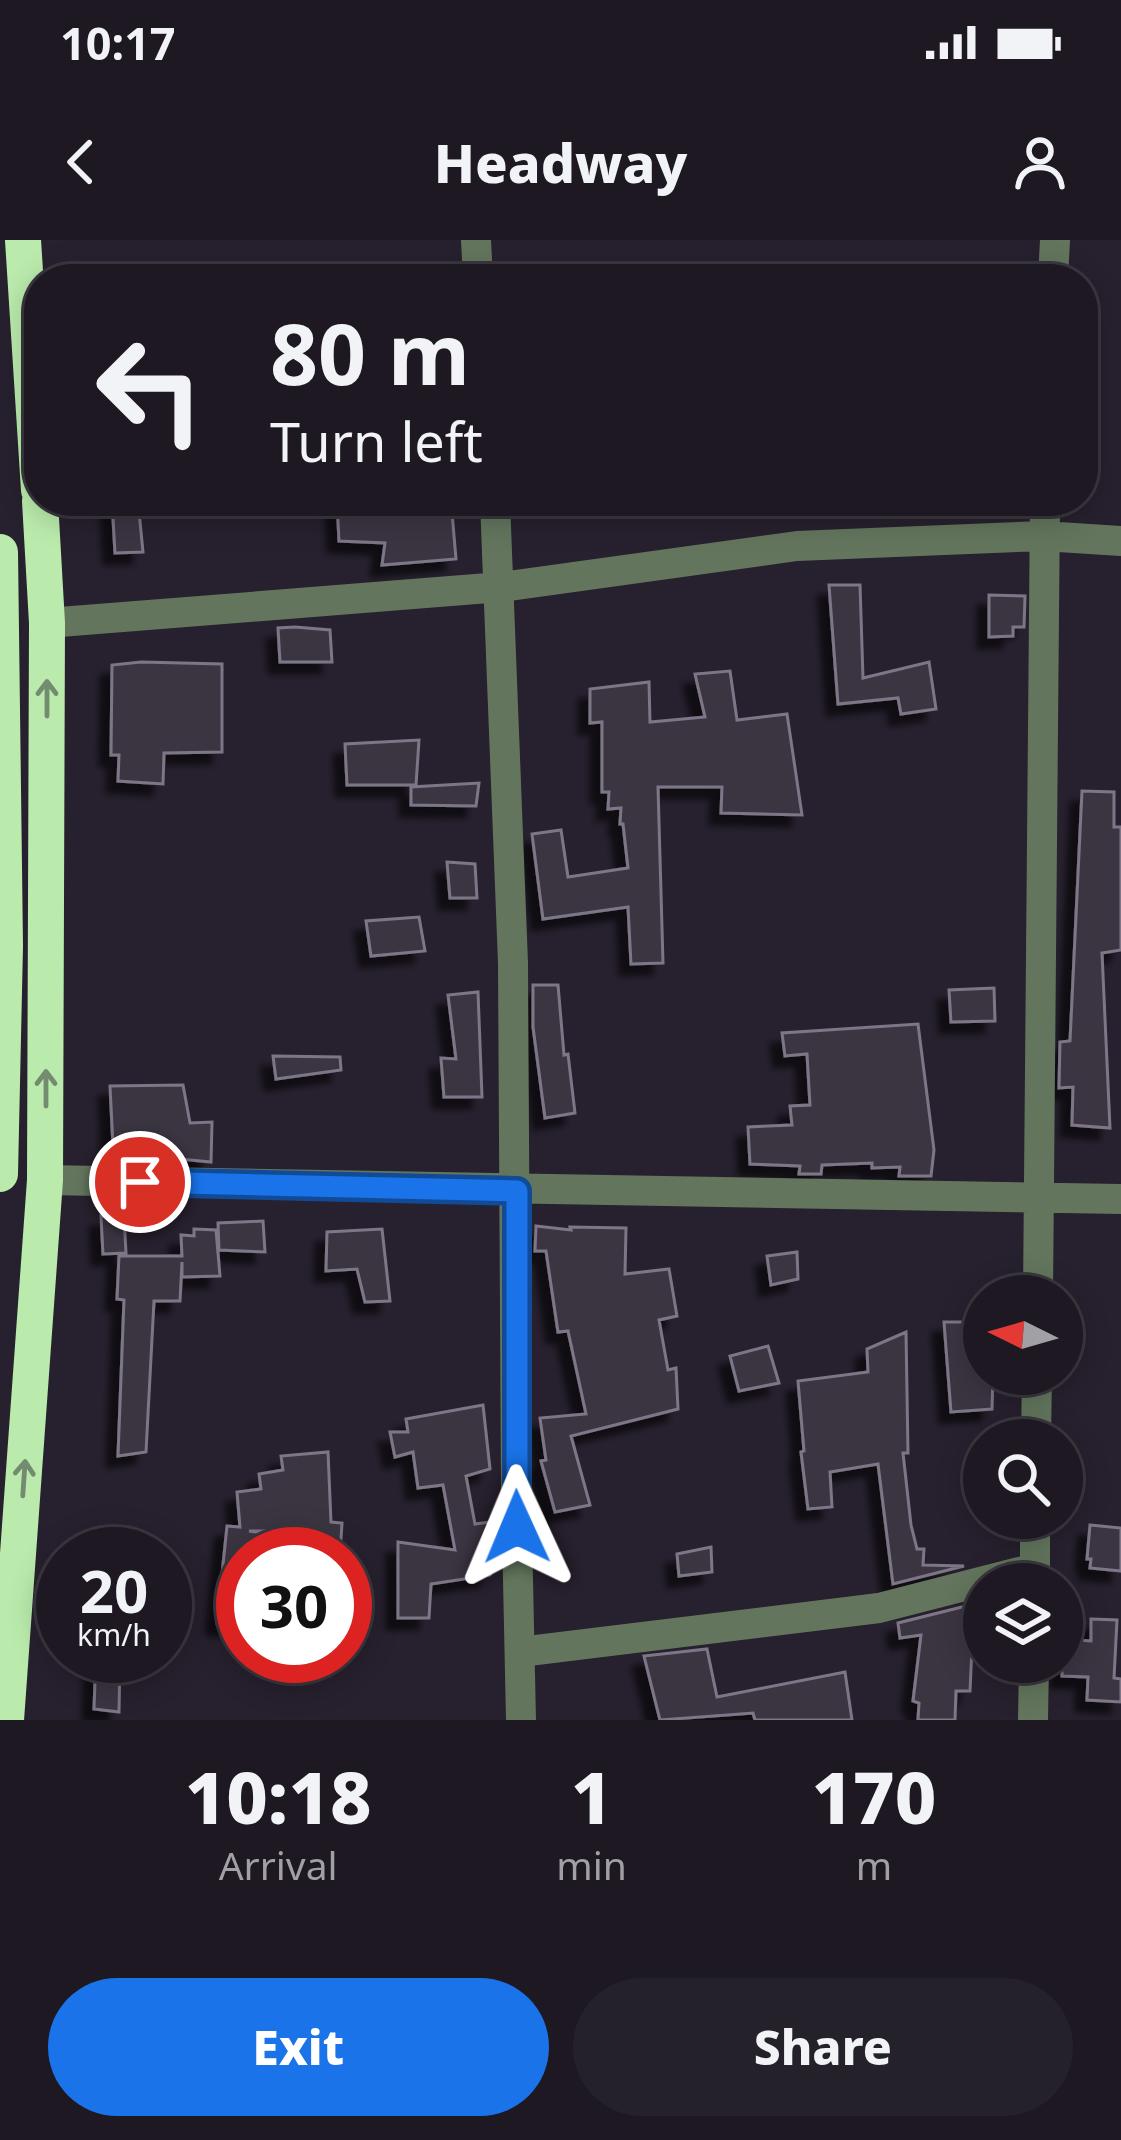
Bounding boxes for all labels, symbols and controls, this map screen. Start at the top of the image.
text: 10:17 [60,12,176,73]
text: Headway [434,125,687,199]
icon: back [48,129,114,195]
icon: person [1007,129,1073,195]
text: 80 m [270,295,470,410]
icon: left [72,312,228,468]
text: Turn left [270,404,483,478]
one-way arrow [36,679,59,718]
one-way arrow [35,1069,57,1108]
pin [89,1131,191,1233]
icon: arrive [107,1149,173,1215]
north arrow [963,1275,1083,1395]
map controls [963,1275,1083,1683]
button: search [963,1419,1083,1539]
one-way arrow [13,1459,36,1498]
position arrow [454,1464,580,1590]
speed limit sign: 30 [216,1527,372,1683]
text: 20 [80,1549,148,1631]
button: layers [963,1563,1083,1683]
text: km/h [77,1614,151,1655]
text: 10:18 [185,1747,372,1845]
text: 1 [571,1747,612,1845]
text: 170 [812,1747,936,1845]
text: Arrival [219,1838,338,1891]
text: min [556,1838,627,1891]
text: m [856,1838,892,1891]
button: Exit [48,1978,549,2116]
button: Share [573,1978,1073,2116]

